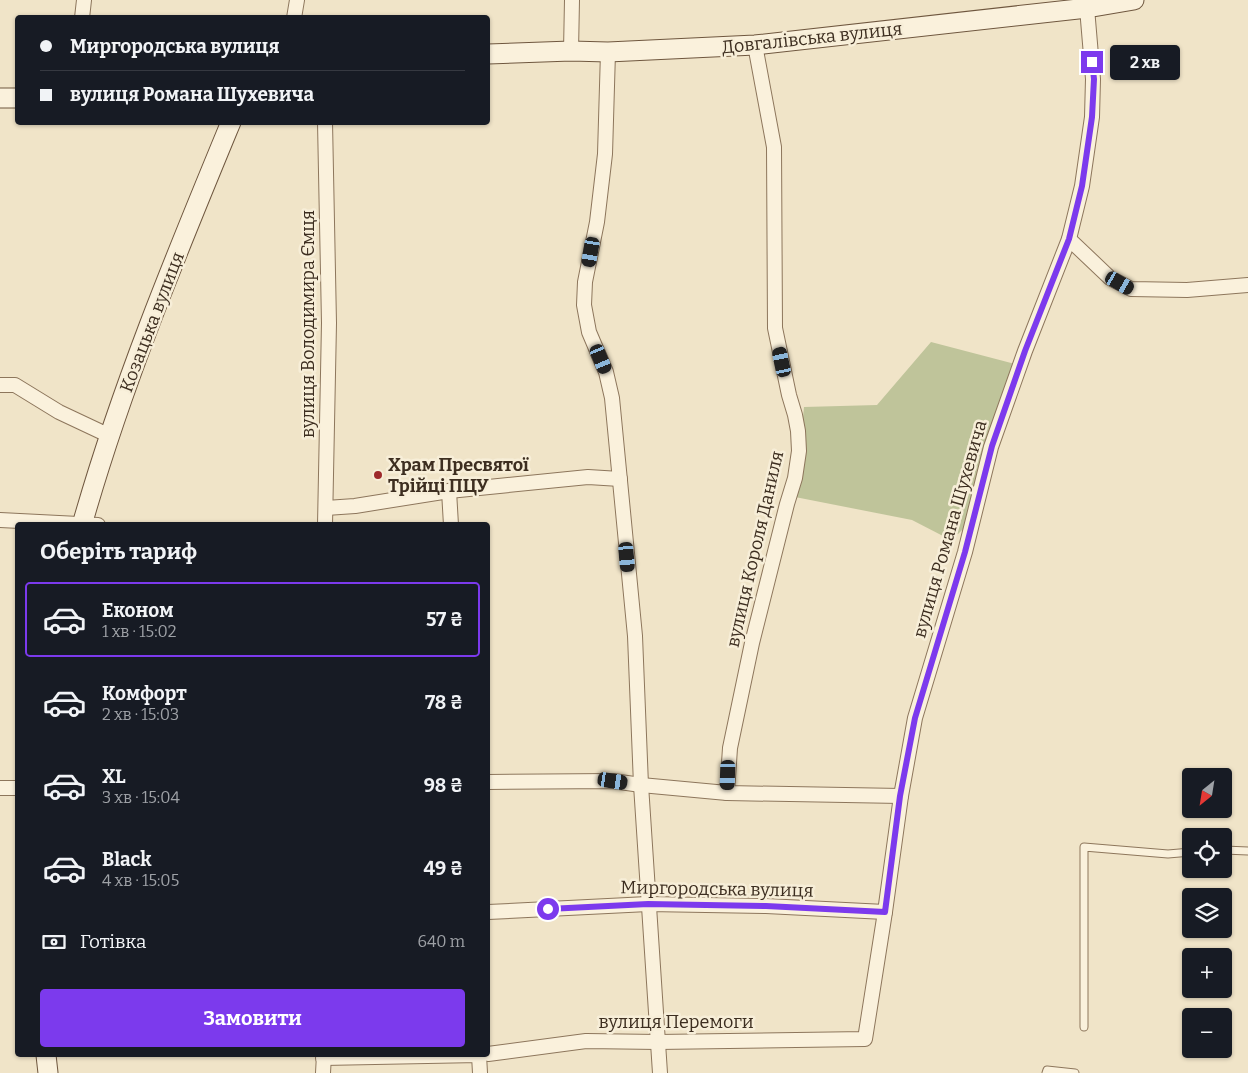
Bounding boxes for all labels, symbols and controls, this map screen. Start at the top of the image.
street label: Довгалівська вулиця [721,18,903,58]
text: Миргородська вулиця [70,35,280,58]
callout: 2 хв [1110,44,1180,80]
route end [1081,51,1103,73]
text: 2 хв [1130,53,1160,72]
text: вулиця Романа Шухевича [70,83,314,106]
street label: вулиця Володимира Ємця [297,210,319,438]
car [581,236,600,268]
street label: Козацька вулиця [115,249,189,395]
car [1103,269,1136,297]
car [588,342,613,376]
car [771,346,792,378]
street label: вулиця Романа Шухевича [908,418,992,640]
street label: вулиця Короля Даниля [722,449,788,649]
place label: Храм Пресвятої Трійці ПЦУ [388,454,529,497]
marker: Храм Пресвятої Трійці ПЦУ [372,469,384,481]
text: Оберіть тариф [40,538,197,565]
car [618,541,635,573]
icon: car [42,597,87,642]
text: Економ [102,599,173,622]
text: 57 ₴ [426,608,463,631]
text: 1 хв · 15:02 [102,622,177,641]
icon: car [42,680,87,725]
text: Комфорт [102,682,187,705]
text: 78 ₴ [425,691,463,714]
text: 2 хв · 15:03 [102,705,179,724]
car [719,760,736,790]
icon: car [42,763,87,808]
text: XL [102,765,126,788]
north arrow [1182,768,1232,818]
map controls [1182,768,1232,1058]
car [597,771,628,791]
text: 98 ₴ [424,774,463,797]
text: 3 хв · 15:04 [102,788,180,807]
button: locate [1182,828,1232,878]
icon: car [42,846,87,891]
text: Black [102,848,152,871]
text: 49 ₴ [424,857,463,880]
text: 4 хв · 15:05 [102,871,179,890]
street label: Миргородська вулиця [620,876,814,902]
button: layers [1182,888,1232,938]
route start [537,898,559,920]
icon: cash [40,928,68,956]
text: Готівка [80,930,146,953]
text: 640 m [417,932,465,951]
button: + [1182,948,1232,998]
button: Замовити [40,989,465,1047]
button: − [1182,1008,1232,1058]
street label: вулиця Перемоги [598,1011,754,1033]

